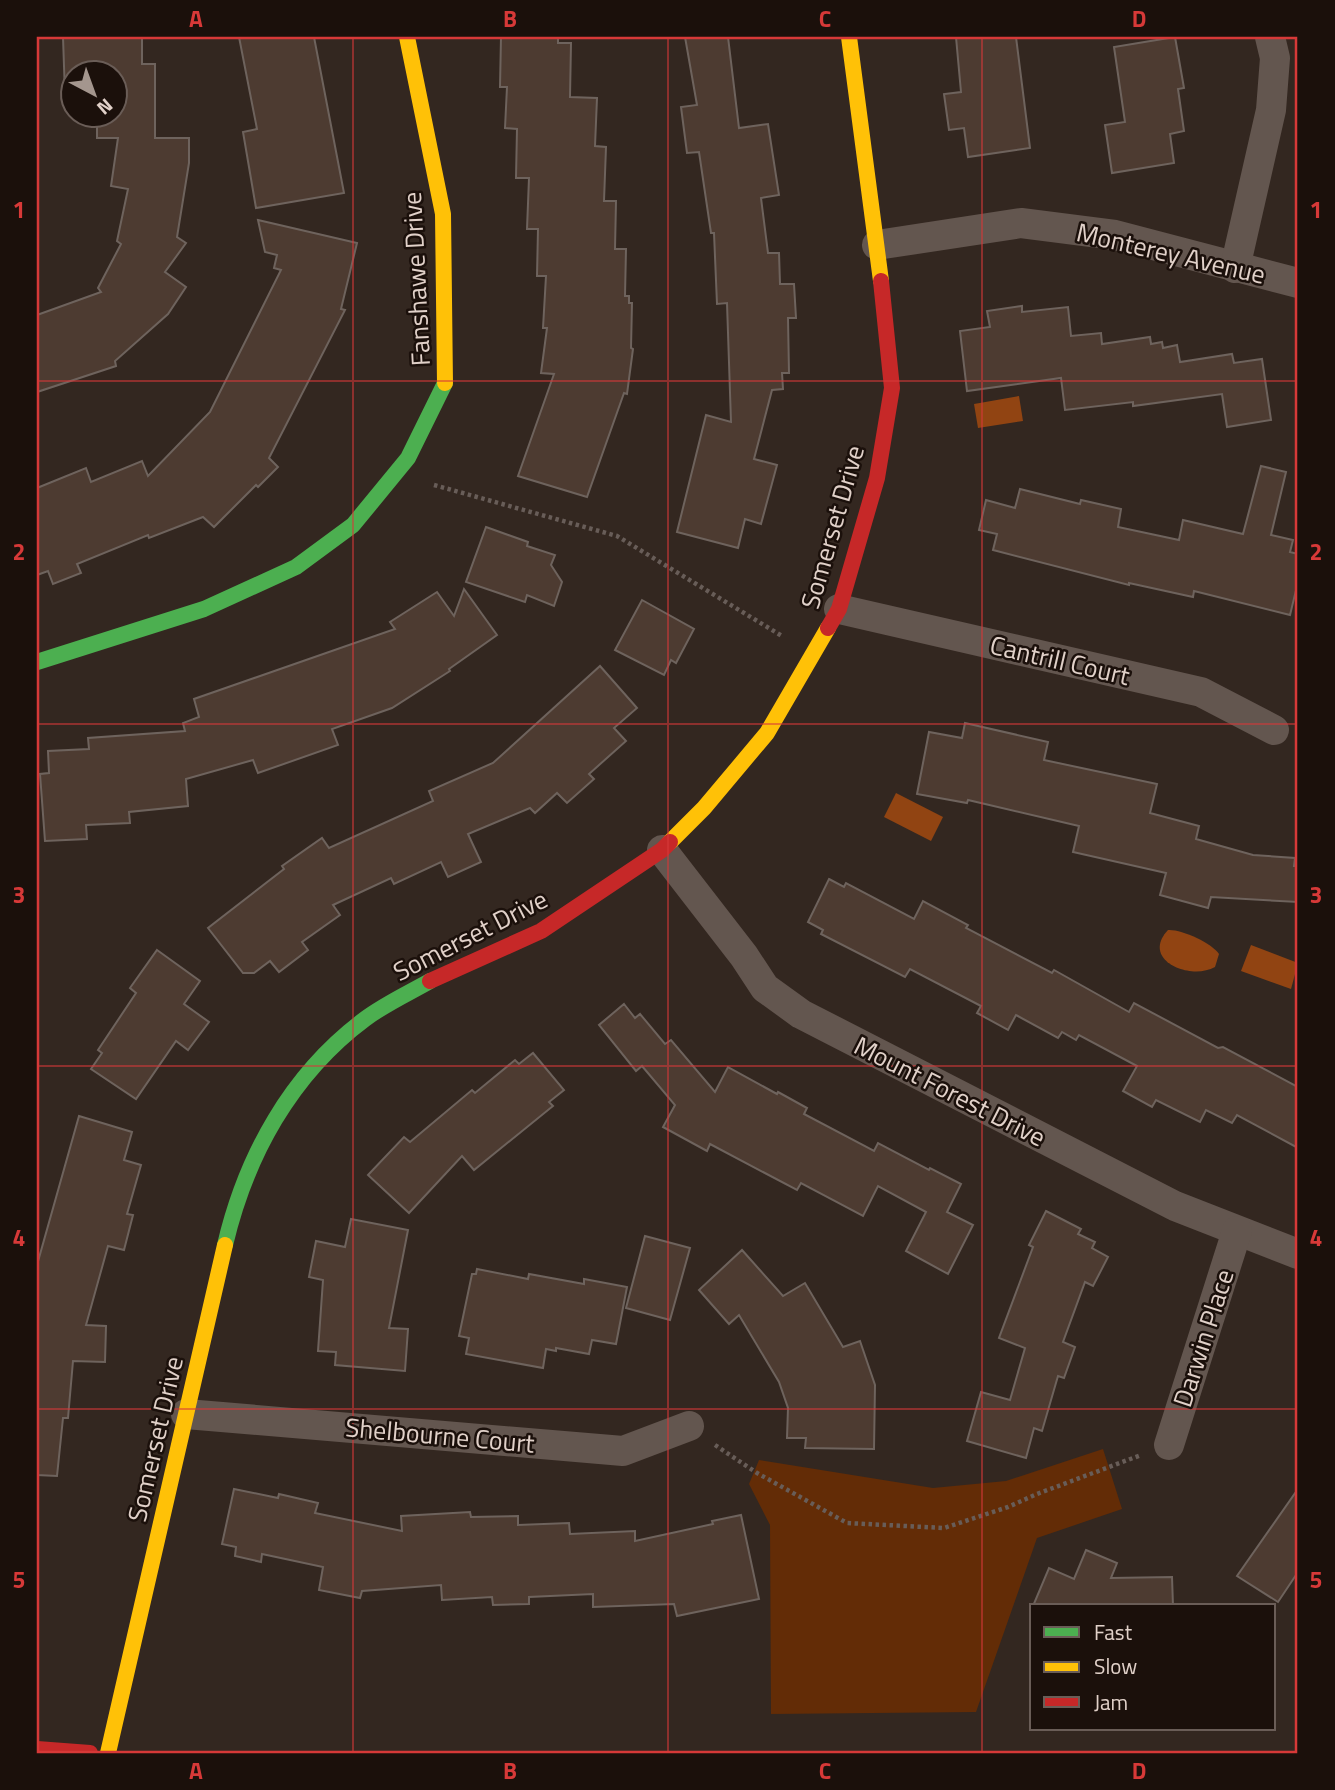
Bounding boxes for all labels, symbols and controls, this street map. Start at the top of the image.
text: A [189,1,203,36]
text: B [503,1,517,36]
text: C [819,1,831,36]
text: D [1132,1,1146,36]
north arrow [60,60,130,130]
text: N [91,92,120,122]
street label: Fanshawe Drive [392,191,440,367]
text: 1 [13,192,25,227]
text: 1 [1310,192,1322,227]
street label: Monterey Avenue [1073,212,1269,294]
street label: Somerset Drive [790,441,874,613]
text: 2 [13,534,25,569]
text: 2 [1310,534,1322,569]
street label: Cantrill Court [986,625,1134,695]
text: 3 [13,877,25,912]
text: 3 [1310,877,1322,912]
street label: Somerset Drive [386,879,554,991]
street label: Mount Forest Drive [847,1026,1053,1156]
text: 4 [13,1220,25,1255]
text: 4 [1310,1220,1322,1255]
street label: Darwin Place [1162,1264,1244,1412]
street label: Somerset Drive [117,1352,193,1526]
street label: Shelbourne Court [344,1407,536,1463]
text: 5 [13,1562,25,1597]
text: 5 [1310,1562,1322,1597]
legend [1030,1604,1276,1730]
text: Fast [1094,1616,1133,1648]
text: Slow [1094,1650,1137,1682]
text: Jam [1094,1686,1128,1718]
text: A [189,1753,203,1788]
text: B [503,1753,517,1788]
text: C [819,1753,831,1788]
text: D [1132,1753,1146,1788]

